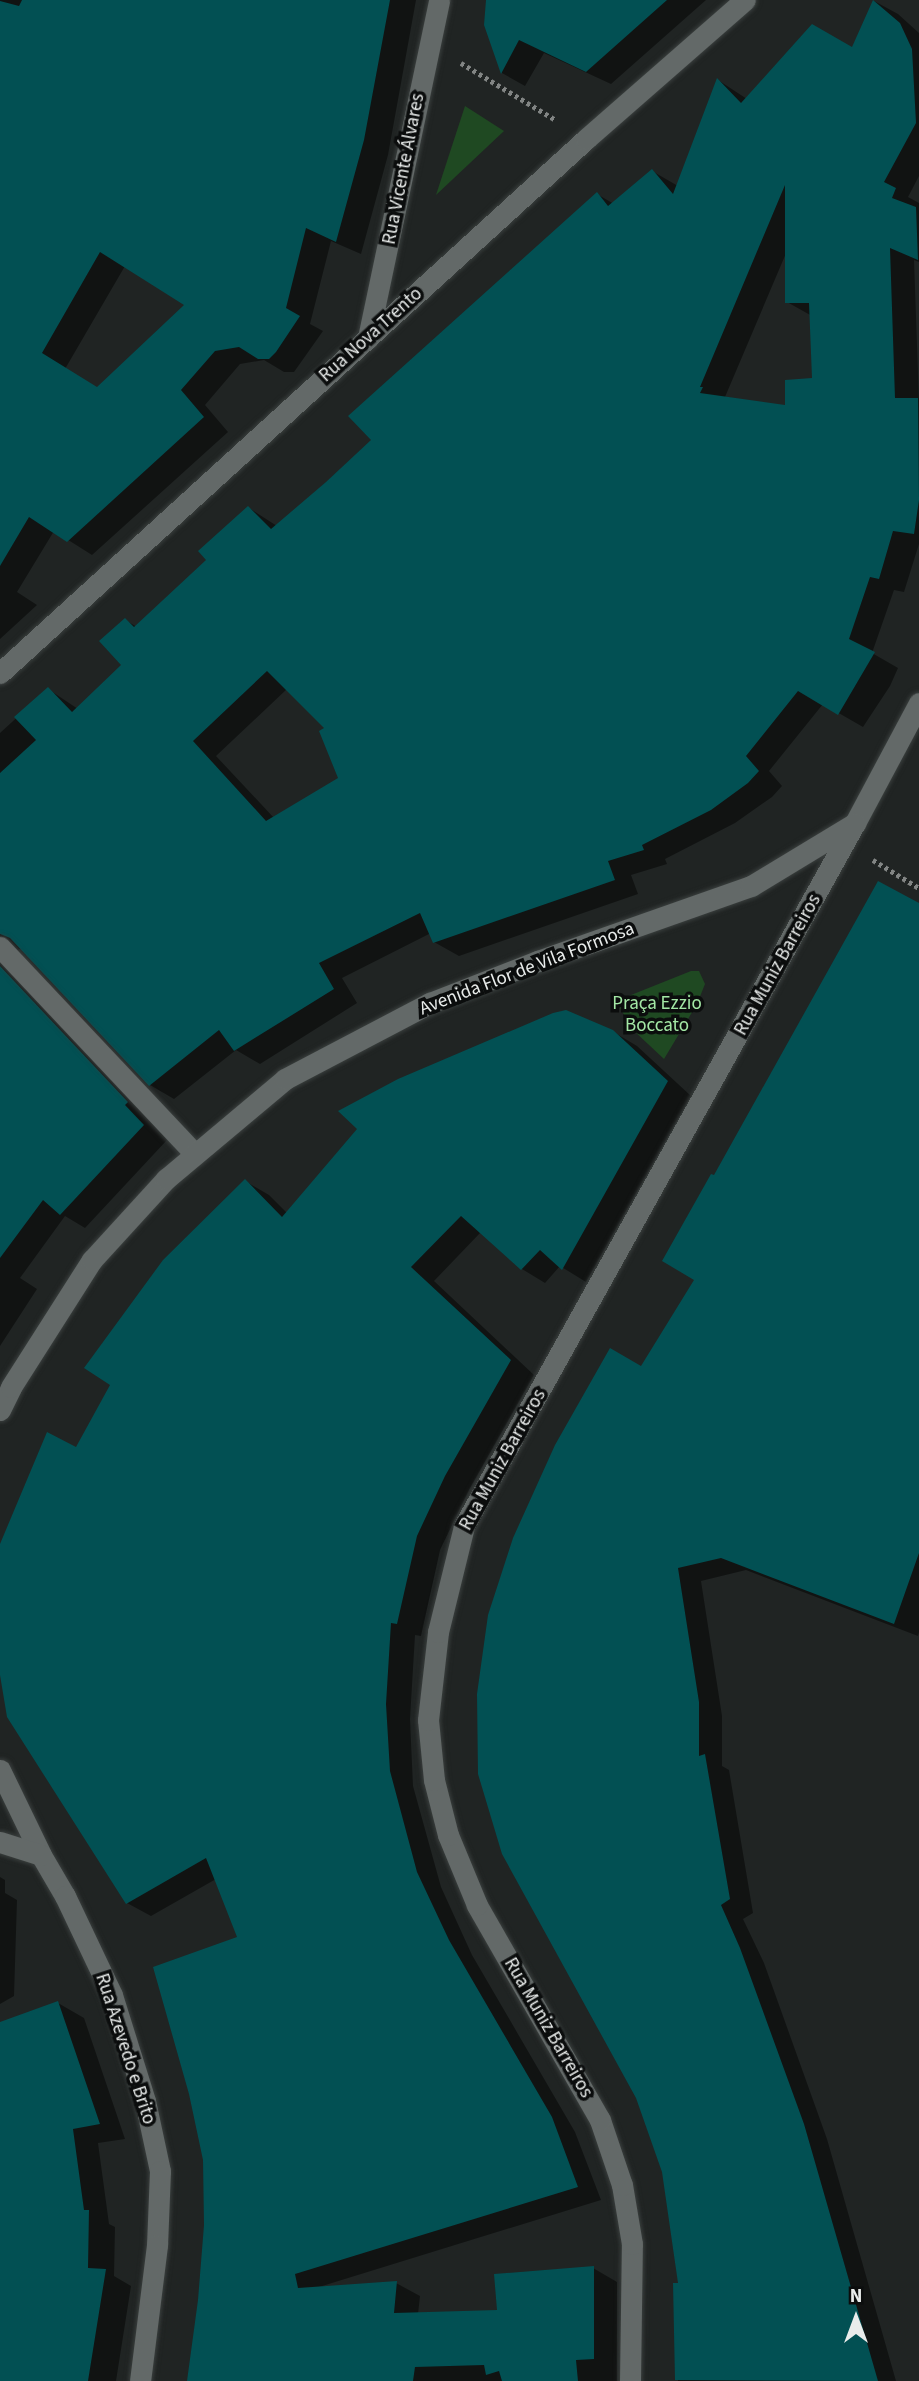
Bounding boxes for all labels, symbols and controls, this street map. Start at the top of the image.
street label: Rua Vicente Álvares [378,91,430,247]
street label: Rua Nova Trento [315,283,427,387]
street label: Rua Muniz Barreiros [730,890,826,1040]
street label: Avenida Flor de Vila Formosa [416,917,638,1021]
park label: Praça Ezzio Boccato [612,993,702,1037]
street label: Rua Muniz Barreiros [455,1385,551,1535]
street label: Rua Muniz Barreiros [499,1954,597,2102]
street label: Rua Azevedo e Brito [90,1971,160,2127]
north arrow [821,2283,891,2353]
text: N [850,2283,862,2310]

